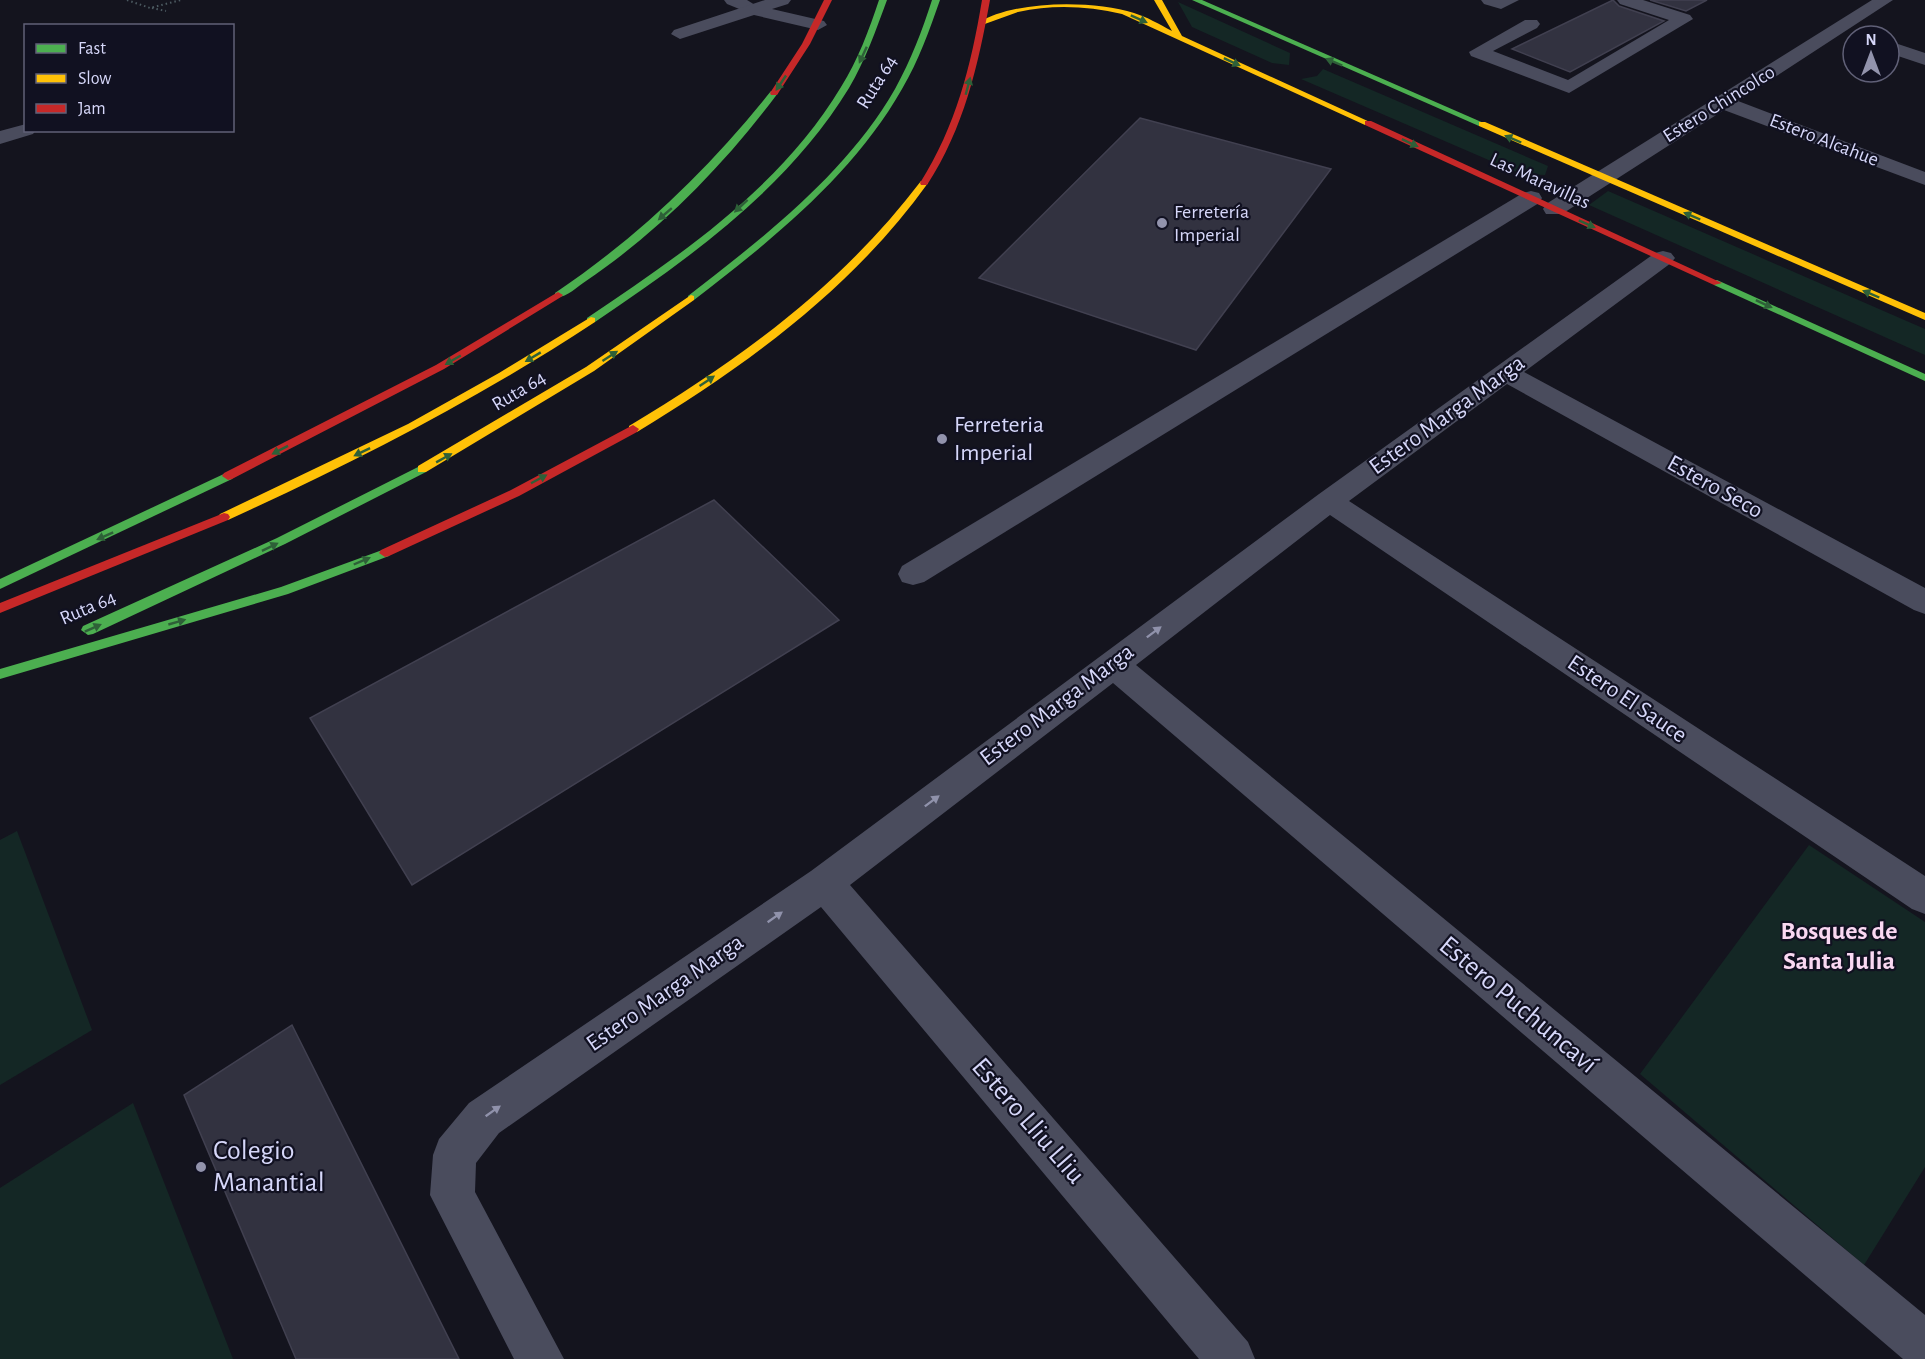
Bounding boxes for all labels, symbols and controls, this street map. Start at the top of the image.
one-way arrow [1131,14,1148,23]
legend [24,24,234,132]
north arrow [1841,24,1901,84]
text: N [1865,32,1877,48]
text: Fast [78,40,106,58]
one-way arrow [858,46,867,63]
street label: Ruta 64 [853,52,901,112]
one-way arrow [1224,57,1241,66]
one-way arrow [1326,57,1343,66]
street label: Estero Chincolco [1659,62,1779,146]
text: Slow [78,70,111,88]
one-way arrow [775,74,787,90]
one-way arrow [964,77,974,95]
text: Jam [78,100,106,118]
street label: Estero Alcahue [1767,110,1881,170]
one-way arrow [1504,134,1522,144]
one-way arrow [1401,138,1418,147]
street label: Las Maravillas [1487,149,1593,213]
one-way arrow [734,198,748,212]
place label: Ferretería Imperial [1174,202,1249,245]
one-way arrow [658,207,673,220]
one-way arrow [1683,211,1701,221]
marker: Ferretería Imperial [1155,216,1169,230]
one-way arrow [1578,219,1596,229]
one-way arrow [1863,289,1880,298]
one-way arrow [1756,300,1773,309]
one-way arrow [602,351,618,362]
street label: Estero Marga Marga [1365,351,1529,479]
one-way arrow [525,352,541,363]
one-way arrow [444,355,461,365]
street label: Ruta 64 [489,367,549,415]
one-way arrow [699,376,715,387]
place label: Ferreteria Imperial [954,413,1044,465]
marker: Ferreteria Imperial [935,432,949,446]
one-way arrow [271,445,288,455]
one-way arrow [354,447,371,456]
street label: Estero Seco [1663,451,1767,523]
one-way arrow [436,453,453,463]
one-way arrow [531,474,548,484]
one-way arrow [96,532,114,541]
one-way arrow [262,542,279,552]
one-way arrow [353,556,371,565]
street label: Ruta 64 [57,587,119,629]
one-way arrow [168,617,186,626]
one-way arrow [84,622,102,632]
one-way arrow [1145,626,1161,638]
street label: Estero Marga Marga [976,640,1138,770]
street label: Estero El Sauce [1563,650,1691,748]
one-way arrow [923,795,939,807]
one-way arrow [767,912,783,923]
district label: Bosques de Santa Julia [1781,918,1897,974]
street label: Estero Marga Marga [582,930,748,1056]
street label: Estero Puchuncaví [1434,931,1602,1079]
street label: Estero Lliu Lliu [966,1053,1090,1189]
one-way arrow [485,1105,501,1117]
place label: Colegio Manantial [213,1137,325,1197]
marker: Colegio Manantial [194,1160,208,1174]

